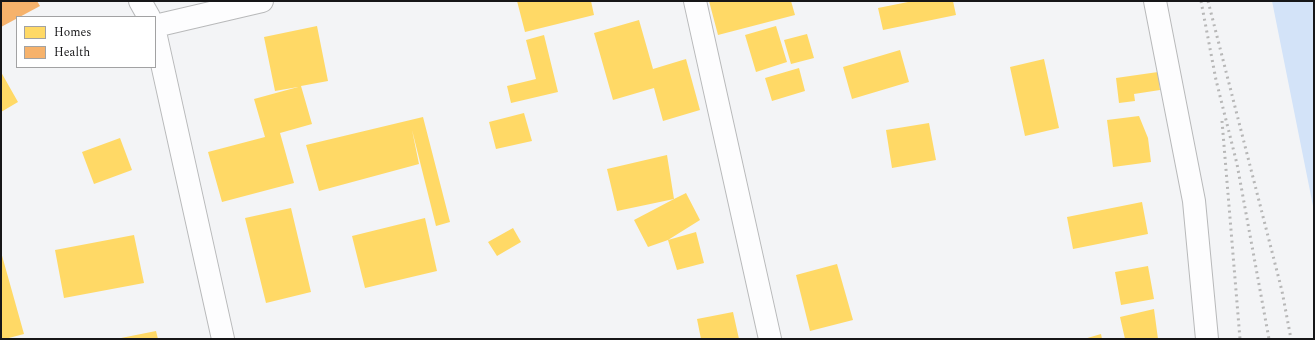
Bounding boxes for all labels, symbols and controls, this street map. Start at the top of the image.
legend [16,16,156,68]
text: Homes [54,23,92,42]
text: Health [54,43,90,62]

